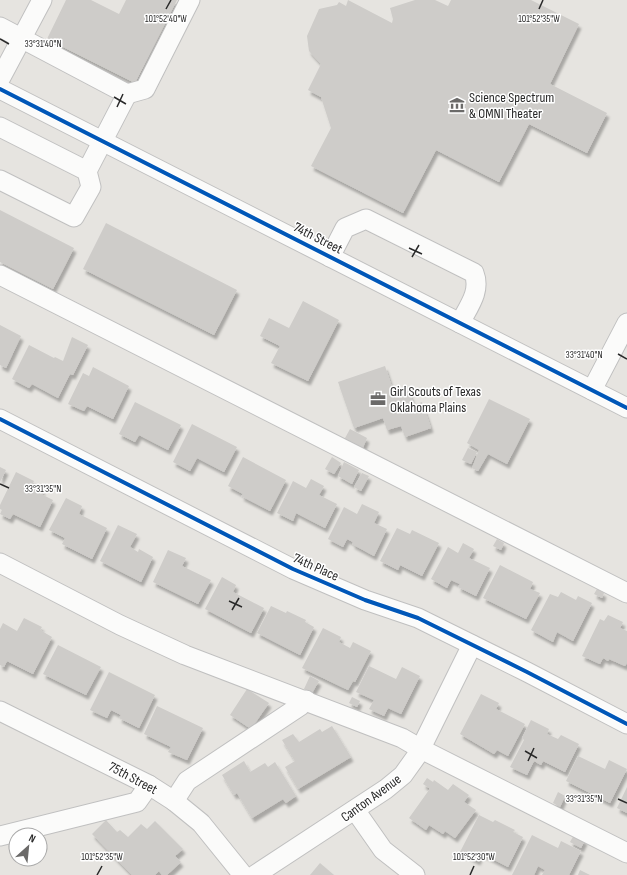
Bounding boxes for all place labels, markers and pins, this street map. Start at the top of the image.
place label: Science Spectrum & OMNI Theater [469,89,554,122]
museum icon: Science Spectrum & OMNI Theater [448,96,466,114]
place label: Girl Scouts of Texas Oklahoma Plains [390,383,481,416]
office icon: Girl Scouts of Texas Oklahoma Plains [369,390,387,408]

